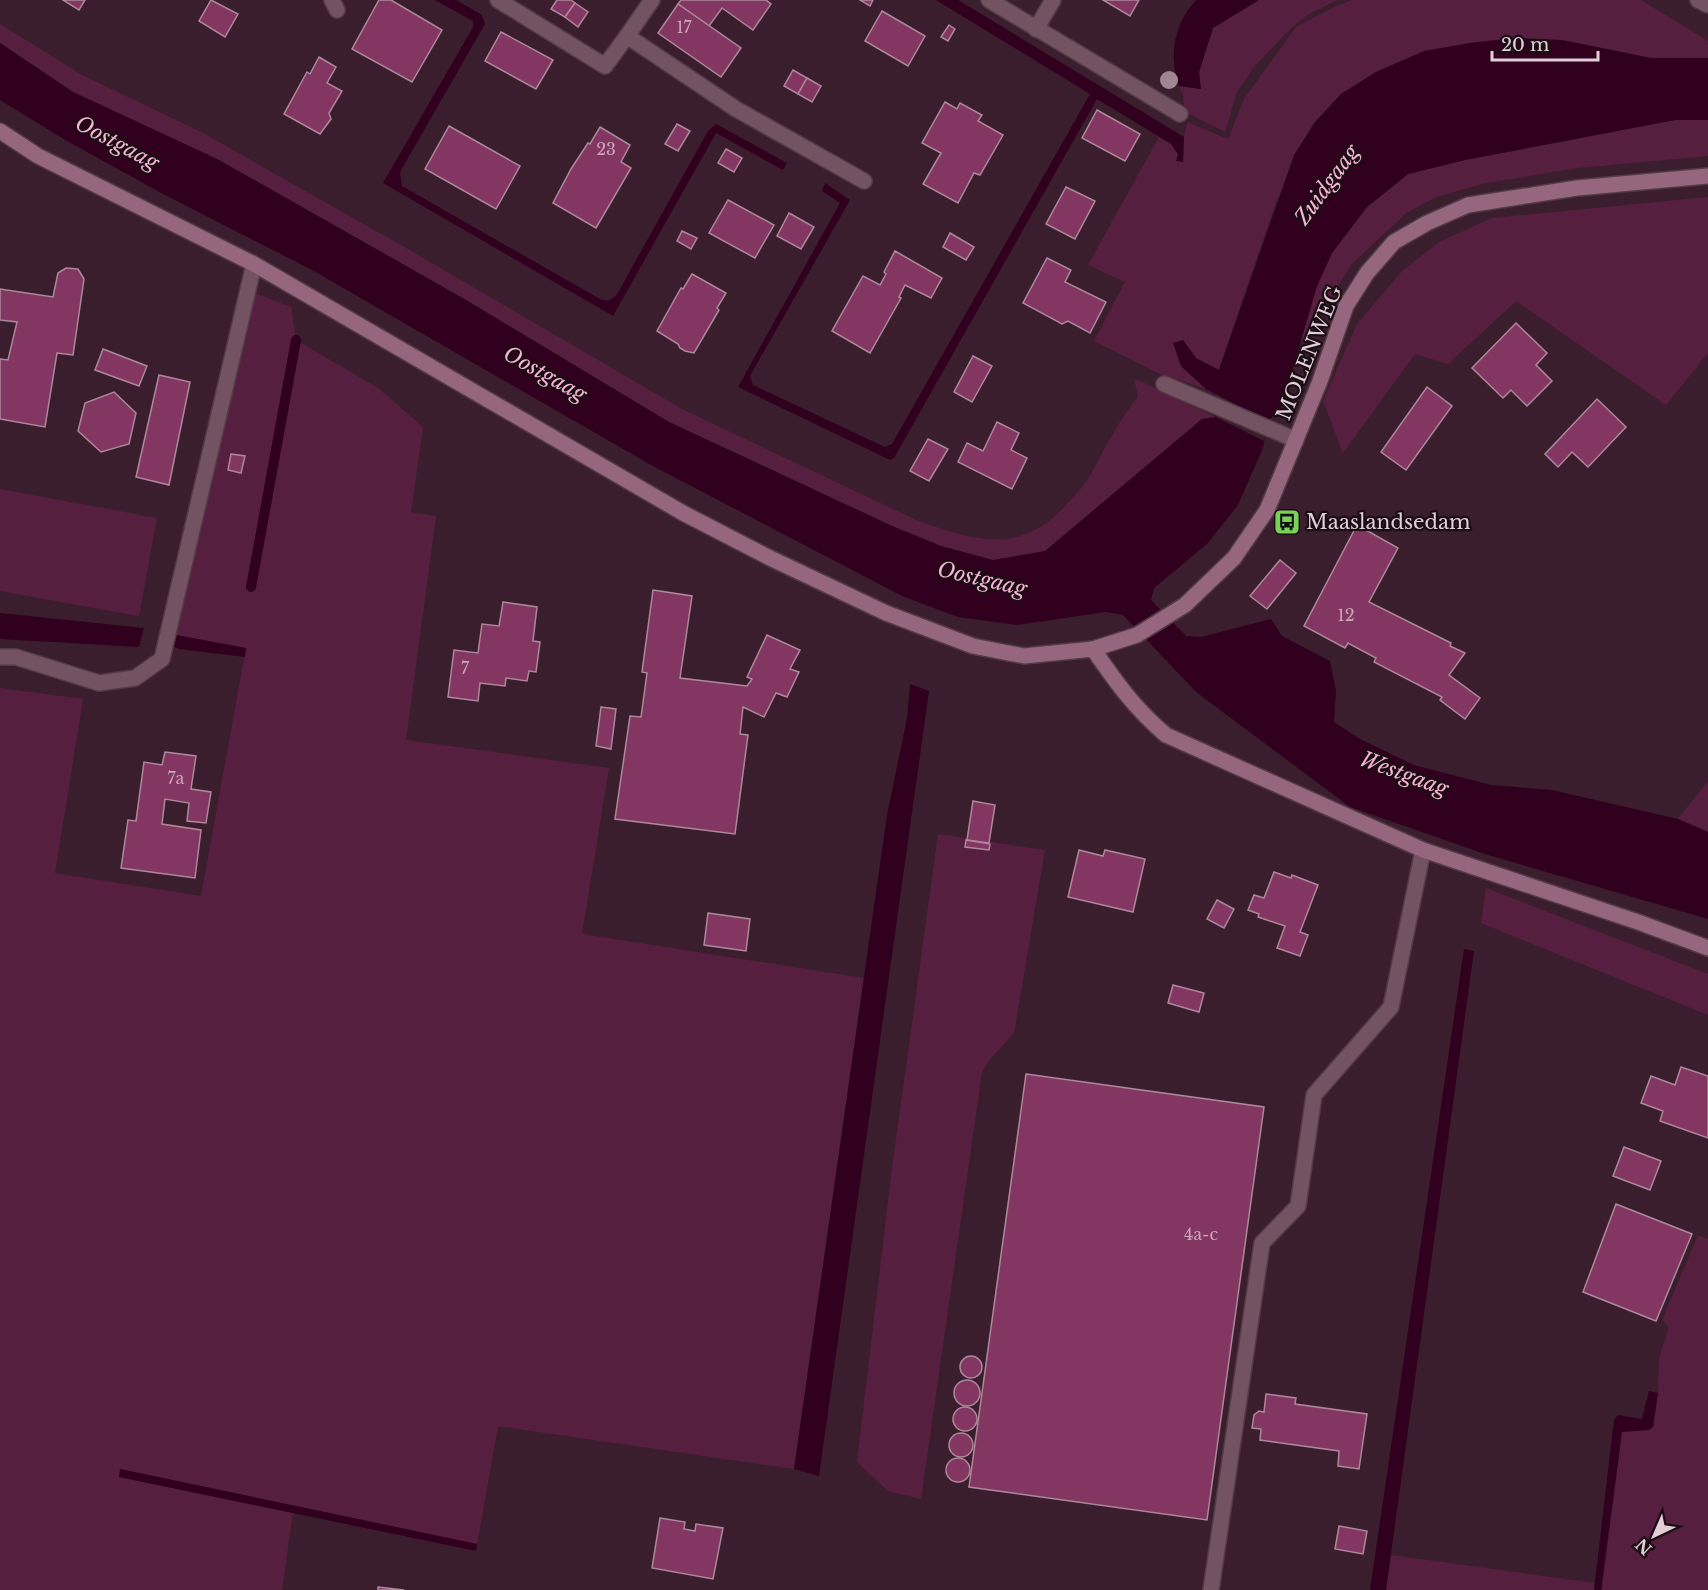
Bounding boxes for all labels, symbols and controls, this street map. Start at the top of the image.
house number: 17 [676,17,693,37]
scale bar [1492,24,1598,62]
text: 20 m [1501,34,1549,56]
water label: Oostgaag [71,110,165,176]
house number: 23 [596,139,616,159]
water label: Zuidgaag [1289,139,1366,231]
street label: MOLENWEG [1271,282,1347,424]
water label: Oostgaag [499,341,592,408]
bus stop icon: Maaslandsedam [1272,507,1302,537]
place label: Maaslandsedam [1306,510,1471,534]
water label: Oostgaag [935,556,1031,602]
house number: 12 [1338,605,1355,625]
house number: 7 [461,658,470,678]
water label: Westgaag [1356,746,1453,802]
house number: 7a [168,768,185,788]
house number: 4a-c [1184,1224,1219,1244]
north arrow [1624,1506,1684,1566]
text: N [1631,1534,1656,1559]

